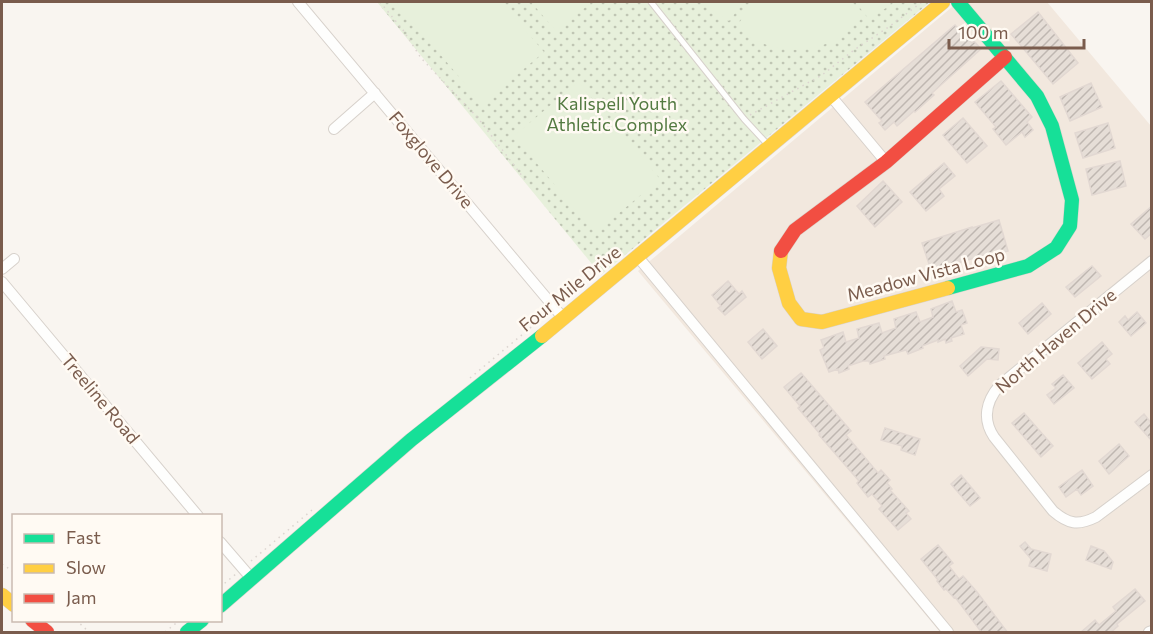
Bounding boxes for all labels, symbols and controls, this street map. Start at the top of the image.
scale bar [949,12,1084,50]
text: 100 m [958,21,1008,43]
park label: Kalispell Youth Athletic Complex [547,92,688,135]
street label: Foxglove Drive [385,106,479,212]
street label: Four Mile Drive [514,241,625,336]
street label: Meadow Vista Loop [844,242,1007,306]
street label: North Haven Drive [990,283,1120,397]
street label: Treeline Road [57,349,145,448]
legend [12,514,222,622]
text: Fast [66,526,101,548]
text: Slow [66,556,106,578]
text: Jam [66,586,96,608]

